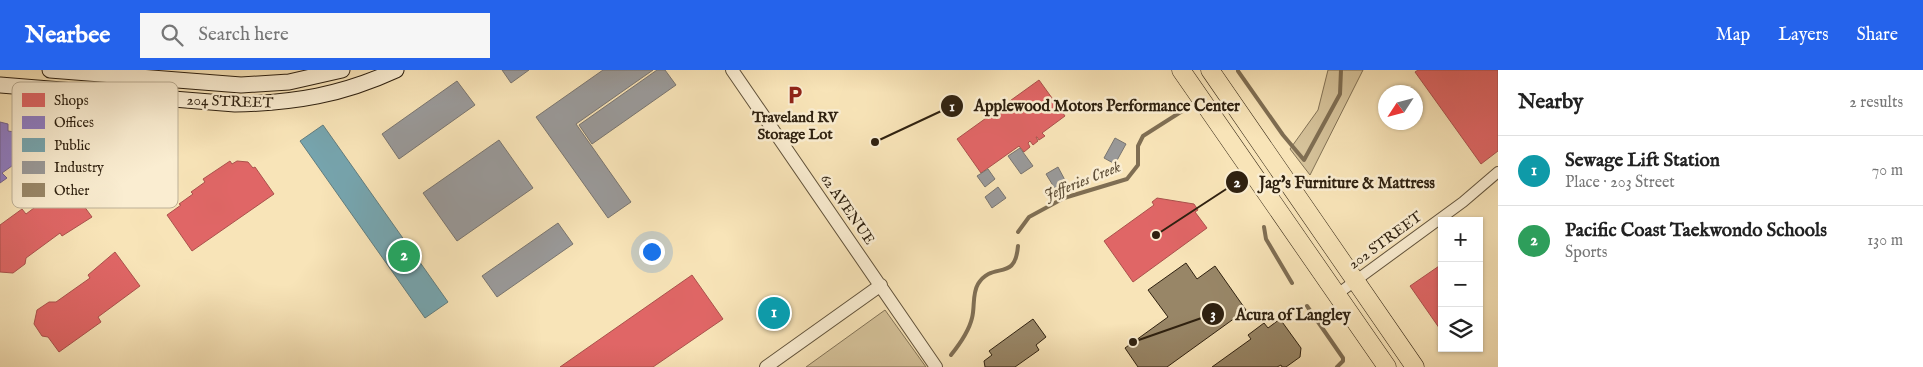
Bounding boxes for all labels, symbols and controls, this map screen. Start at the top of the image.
search box [140,13,490,58]
text: Nearbee [25,20,110,51]
icon: search [158,21,186,49]
text: Search here [198,23,289,47]
text: Map [1716,24,1750,47]
text: Layers [1778,24,1829,47]
text: Share [1857,24,1898,47]
legend [12,82,178,208]
parking icon: Traveland RV Storage Lot [784,84,806,106]
north arrow [1378,85,1423,130]
text: Nearby [1518,89,1583,116]
street label: 204 STREET [186,90,274,113]
callout: Applewood Motors Performance Center [940,90,1250,121]
text: Shops [54,92,89,110]
text: 2 results [1849,93,1903,113]
text: 1 [949,97,955,116]
text: Applewood Motors Performance Center [973,97,1240,117]
place label: Traveland RV Storage Lot [751,108,839,144]
text: Offices [54,114,94,132]
text: Public [54,137,90,155]
text: Sewage Lift Station [1565,149,1720,173]
water label: Jefferies Creek [1041,157,1125,206]
text: Industry [54,159,104,177]
text: 1 [1531,161,1537,181]
text: 70 m [1872,161,1903,181]
callout: Jag's Furniture & Mattress [1225,166,1445,197]
street label: 62 AVENUE [816,170,879,248]
text: 2 [1233,173,1241,192]
text: Place · 203 Street [1565,173,1675,193]
text: Jag's Furniture & Mattress [1257,174,1435,194]
text: Other [54,182,89,200]
street label: 202 STREET [1345,207,1426,273]
map controls [1438,217,1483,352]
button: + [1438,217,1483,262]
text: Pacific Coast Taekwondo Schools [1565,219,1827,243]
text: 2 [1530,231,1538,251]
text: 130 m [1867,231,1903,251]
pin: 2 [388,237,420,275]
your location [639,239,665,265]
text: Sports [1565,243,1607,263]
button: − [1438,262,1483,307]
pin: 1 [758,294,790,332]
callout: Acura of Langley [1200,298,1361,329]
text: 3 [1210,305,1216,324]
text: Acura of Langley [1234,306,1352,326]
button: layers [1438,307,1483,352]

